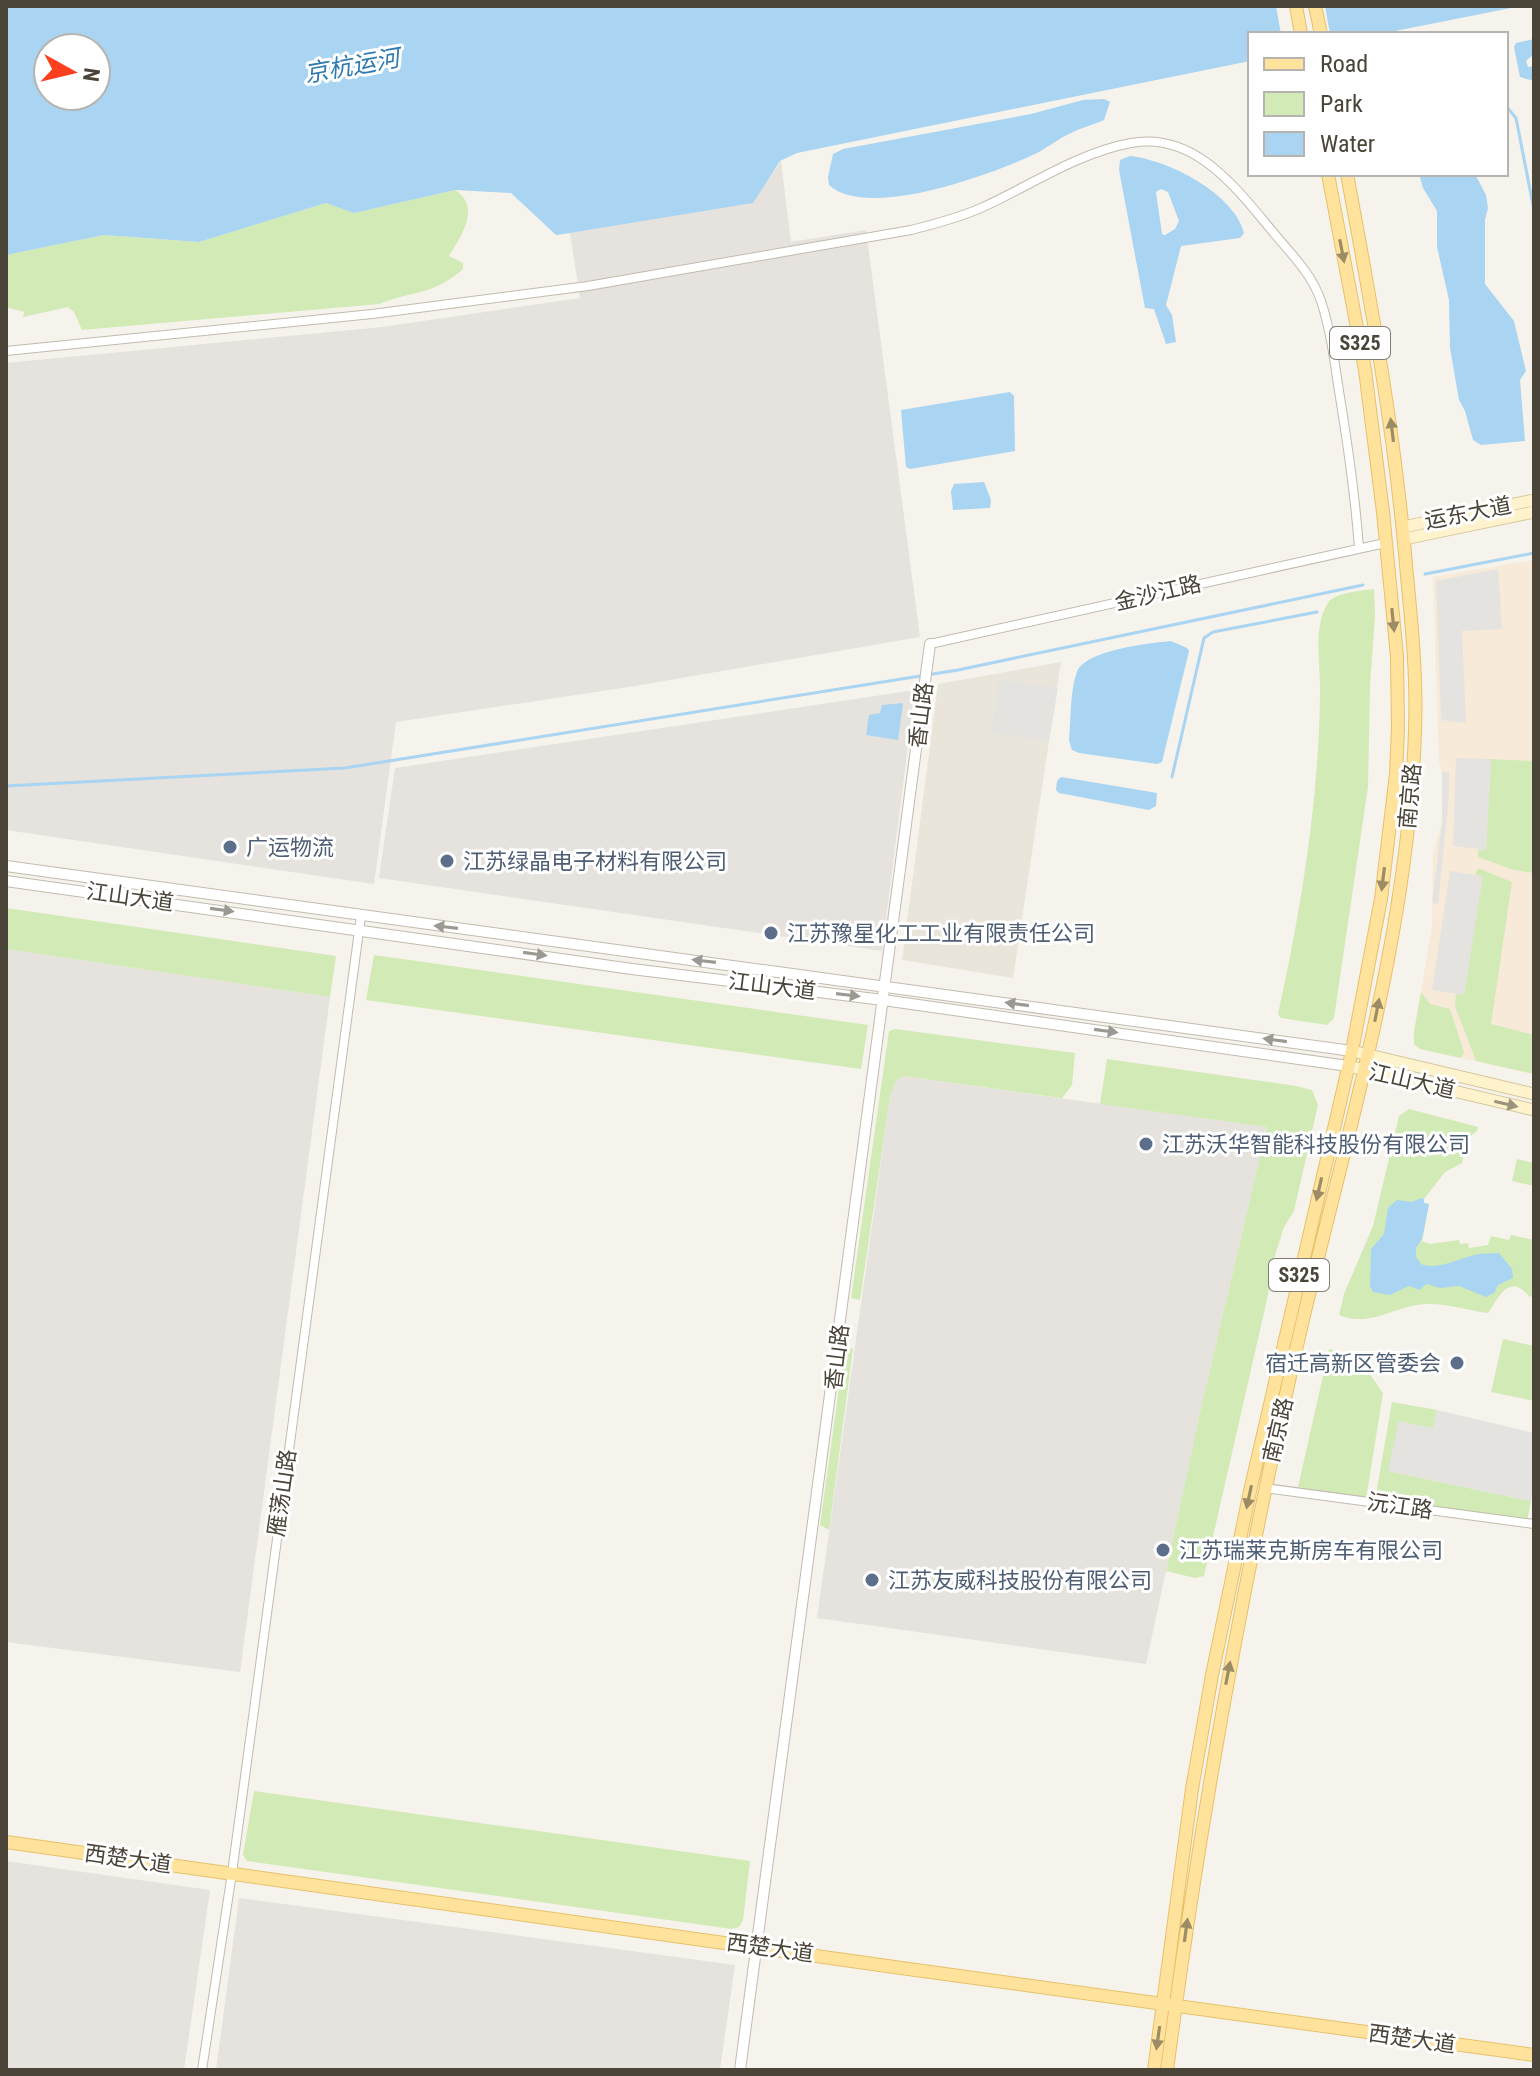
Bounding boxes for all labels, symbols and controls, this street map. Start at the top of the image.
north arrow [32,32,112,112]
legend [1248,32,1508,176]
water label: 京杭运河 [302,43,406,88]
text: Road [1320,50,1368,78]
text: N [78,66,105,83]
text: Park [1320,90,1363,118]
text: Water [1320,130,1375,158]
one-way arrow [1337,238,1349,263]
road number: S325 [1330,327,1390,359]
one-way arrow [1385,417,1398,442]
street label: 运东大道 [1422,492,1514,534]
street label: 金沙江路 [1112,571,1204,615]
one-way arrow [1387,608,1400,633]
street label: 香山路 [905,681,937,749]
street label: 南京路 [1395,762,1425,830]
place label: 广运物流 [246,835,334,860]
marker: 广运物流 [221,838,239,856]
place label: 江苏绿晶电子材料有限公司 [463,849,727,874]
marker: 江苏绿晶电子材料有限公司 [438,852,456,870]
one-way arrow [1377,867,1390,892]
street label: 江山大道 [85,878,175,916]
one-way arrow [210,904,235,917]
one-way arrow [433,921,458,934]
place label: 江苏豫星化工工业有限责任公司 [787,921,1095,946]
marker: 江苏豫星化工工业有限责任公司 [762,924,780,942]
one-way arrow [523,948,548,961]
one-way arrow [691,954,716,967]
street label: 江山大道 [727,968,817,1004]
one-way arrow [836,989,861,1002]
one-way arrow [1004,997,1029,1010]
one-way arrow [1371,997,1383,1022]
one-way arrow [1094,1025,1119,1038]
one-way arrow [1262,1033,1287,1046]
street label: 江山大道 [1366,1059,1458,1103]
one-way arrow [1493,1098,1518,1110]
place label: 江苏沃华智能科技股份有限公司 [1162,1132,1470,1157]
marker: 江苏沃华智能科技股份有限公司 [1137,1135,1155,1153]
one-way arrow [1312,1176,1325,1201]
road number: S325 [1269,1259,1329,1291]
street label: 香山路 [821,1323,853,1391]
place label: 宿迁高新区管委会 [1265,1351,1441,1376]
marker: 宿迁高新区管委会 [1448,1354,1466,1372]
street label: 南京路 [1258,1395,1298,1465]
street label: 雁荡山路 [263,1448,301,1538]
one-way arrow [1242,1484,1255,1509]
street label: 沅江路 [1366,1489,1434,1523]
place label: 江苏瑞莱克斯房车有限公司 [1179,1538,1443,1563]
marker: 江苏瑞莱克斯房车有限公司 [1154,1541,1172,1559]
place label: 江苏友威科技股份有限公司 [888,1568,1152,1593]
marker: 江苏友威科技股份有限公司 [863,1571,881,1589]
one-way arrow [1222,1660,1234,1685]
street label: 西楚大道 [83,1840,173,1878]
one-way arrow [1181,1917,1193,1942]
street label: 西楚大道 [725,1929,815,1967]
street label: 西楚大道 [1367,2020,1457,2058]
one-way arrow [1151,2026,1164,2051]

